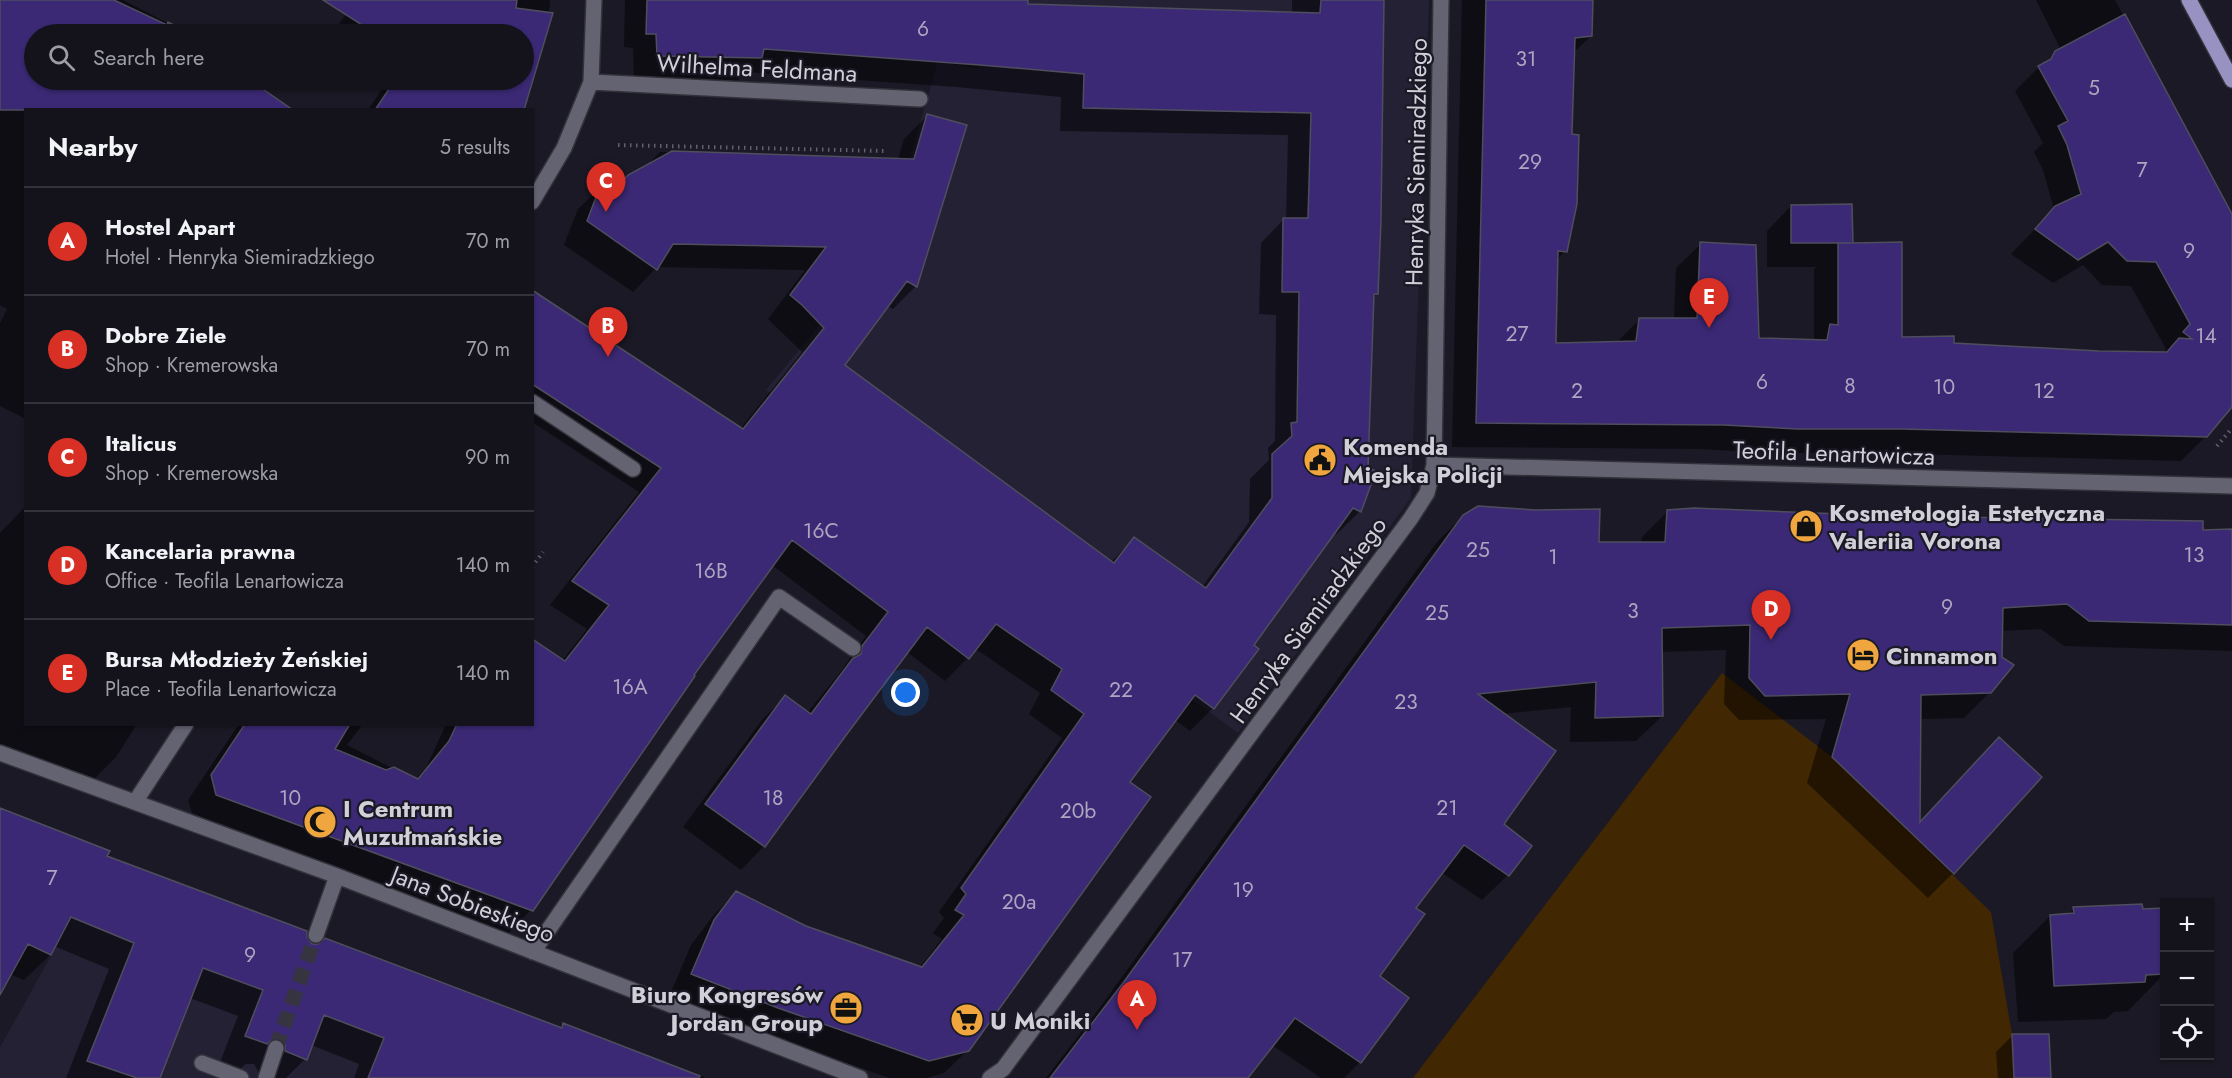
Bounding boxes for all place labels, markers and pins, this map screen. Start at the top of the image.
pin: C [586,162,626,212]
pin: E [1690,278,1728,328]
pin: B [588,308,628,357]
place label: Komenda Miejska Policji [1343,429,1503,492]
public building icon: Komenda Miejska Policji [1302,442,1338,478]
place label: Kosmetologia Estetyczna Valeriia Vorona [1828,495,2105,558]
shop icon: Kosmetologia Estetyczna Valeriia Vorona [1788,508,1824,544]
pin: D [1752,590,1790,640]
hotel icon: Cinnamon [1845,637,1881,673]
place label: Cinnamon [1886,638,1998,673]
place label: I Centrum Muzułmańskie [343,791,502,854]
mosque icon: I Centrum Muzułmańskie [302,804,338,840]
place label: Biuro Kongresów Jordan Group [631,977,824,1040]
pin: A [1118,980,1156,1030]
office icon: Biuro Kongresów Jordan Group [828,990,864,1026]
supermarket icon: U Moniki [949,1002,985,1038]
place label: U Moniki [990,1003,1090,1038]

